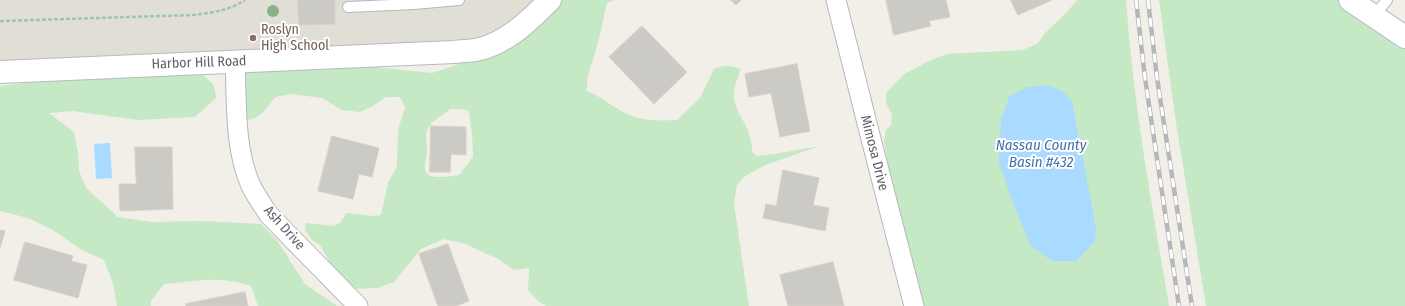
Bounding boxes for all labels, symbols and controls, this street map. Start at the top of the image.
place label: Roslyn High School [261,22,329,54]
marker: Roslyn High School [248,33,258,43]
street label: Harbor Hill Road [151,53,247,73]
street label: Mimosa Drive [857,113,891,193]
water label: Nassau County Basin #432 [996,137,1086,172]
street label: Ash Drive [260,202,308,254]

